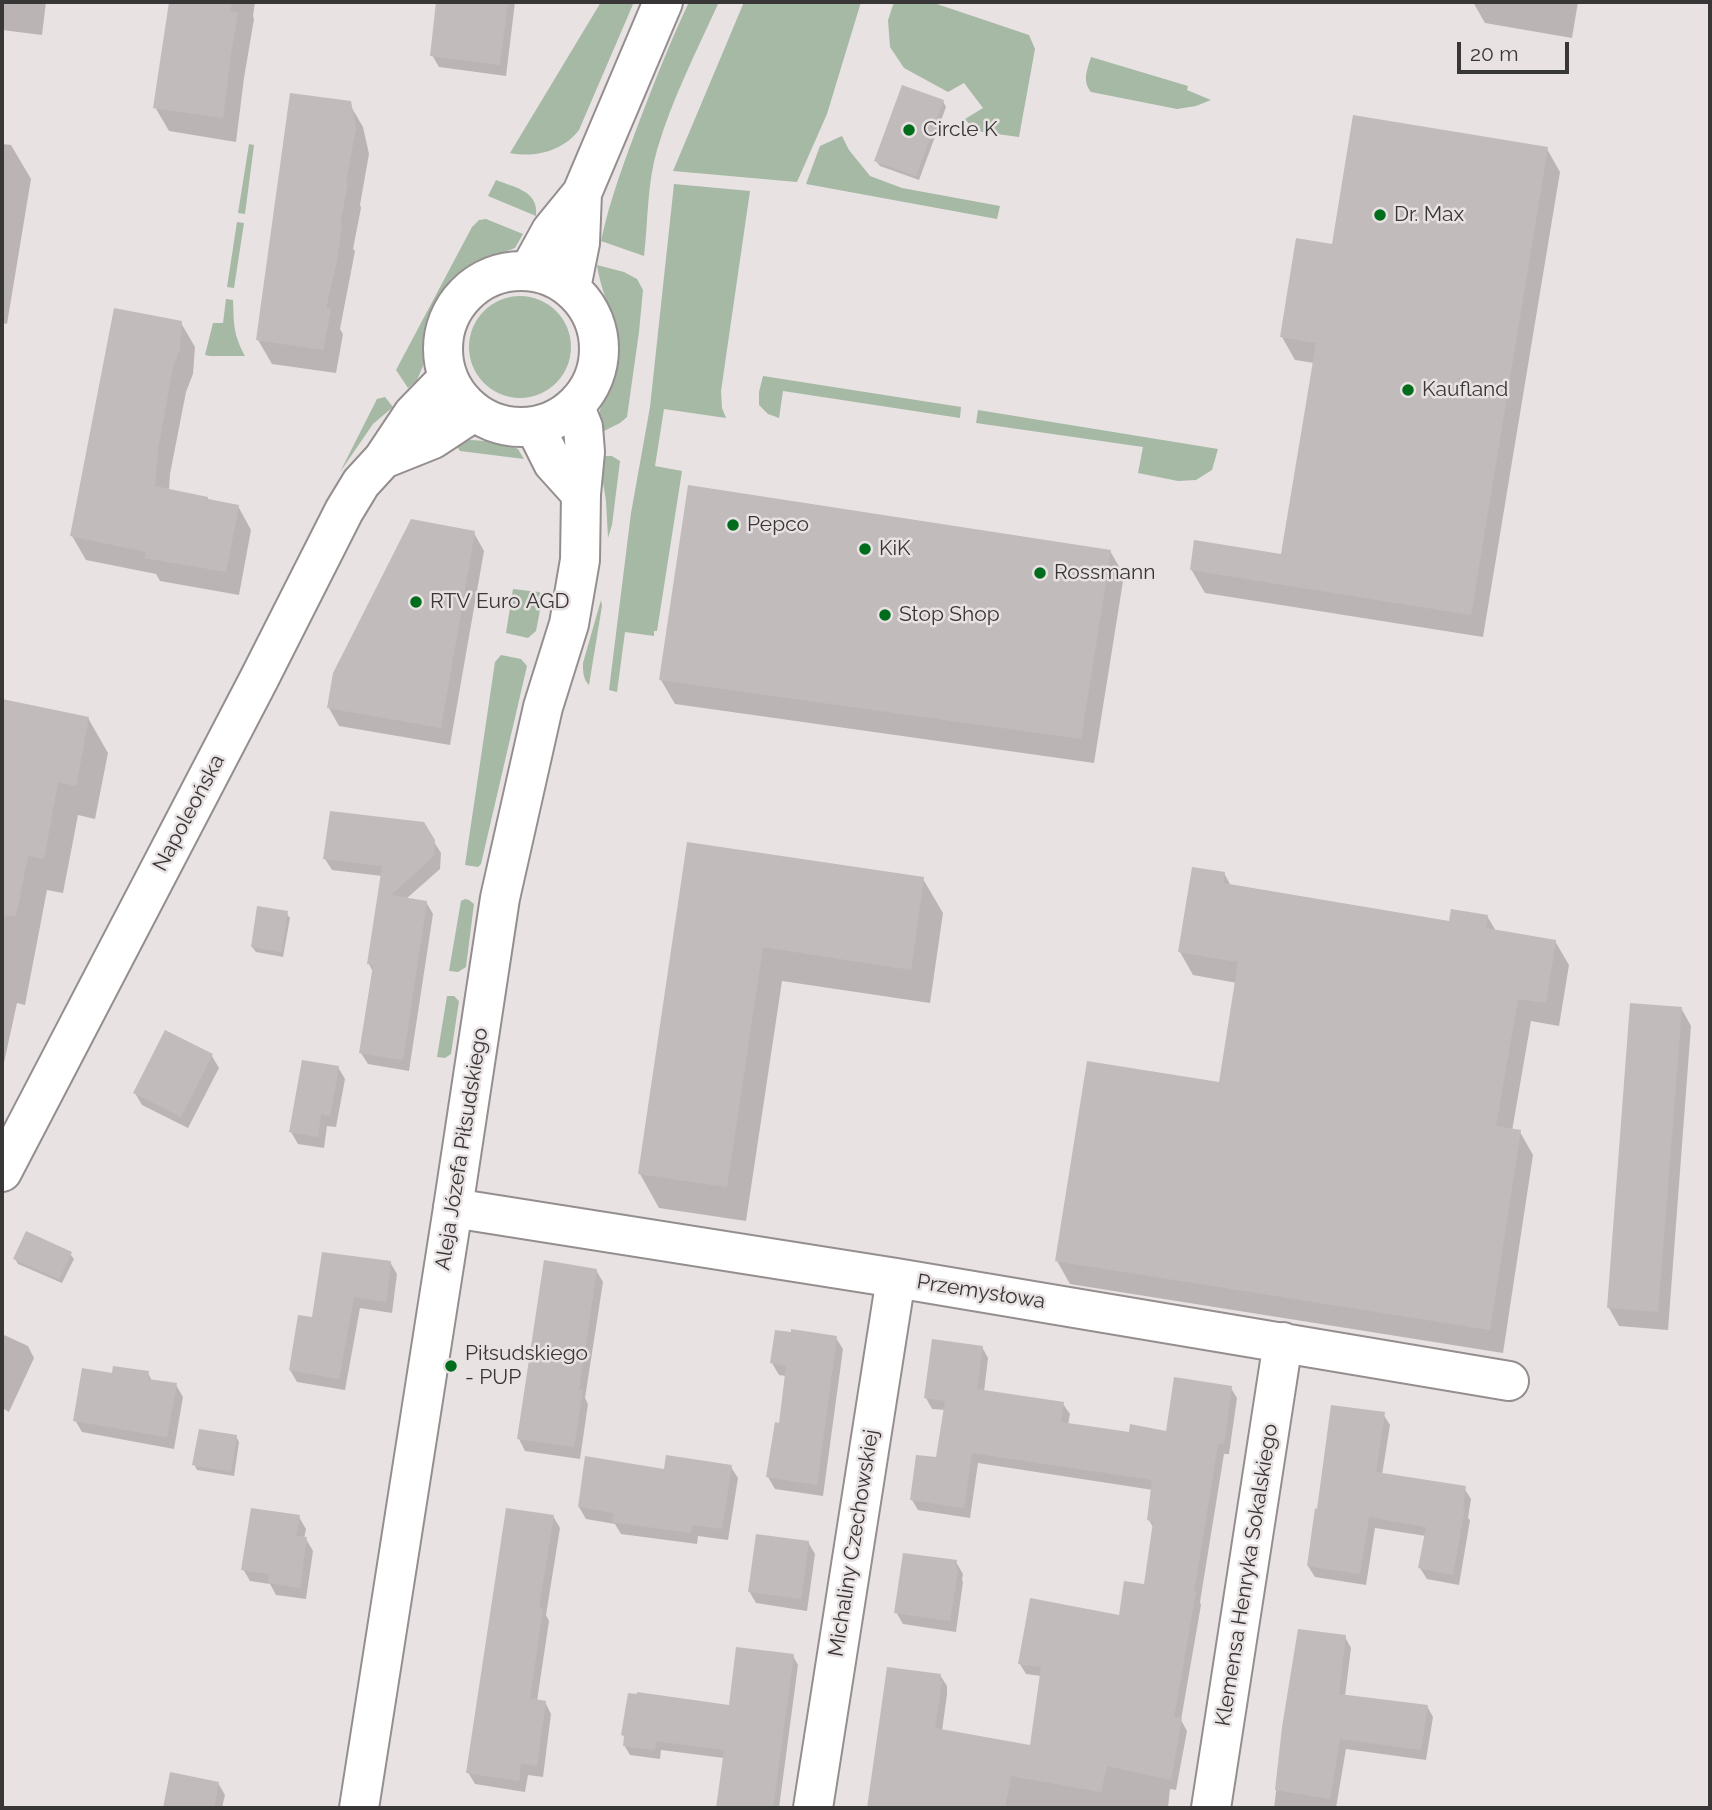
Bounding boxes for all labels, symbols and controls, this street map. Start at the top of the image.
scale bar [1460,28,1572,72]
text: 20 m [1470,41,1518,66]
place label: Circle K [923,117,997,143]
marker: Circle K [901,122,917,138]
place label: Dr. Max [1394,202,1464,228]
marker: Dr. Max [1372,207,1388,223]
place label: Kaufland [1422,377,1508,403]
marker: Kaufland [1400,382,1416,398]
place label: Pepco [747,512,809,538]
marker: Pepco [725,517,741,533]
place label: KiK [879,536,911,562]
marker: KiK [857,541,873,557]
place label: Rossmann [1054,560,1155,586]
marker: Rossmann [1032,565,1048,581]
place label: RTV Euro AGD [430,589,570,615]
marker: RTV Euro AGD [408,594,424,610]
place label: Stop Shop [899,602,1000,628]
marker: Stop Shop [877,607,893,623]
street label: Napoleońska [148,750,230,876]
street label: Aleja Józefa Piłsudskiego [430,1026,494,1272]
street label: Przemysłowa [915,1269,1047,1315]
place label: Piłsudskiego - PUP [465,1341,588,1391]
marker: Piłsudskiego - PUP [443,1358,459,1374]
street label: Klemensa Henryka Sokalskiego [1211,1422,1283,1728]
street label: Michaliny Czechowskiej [824,1428,884,1658]

